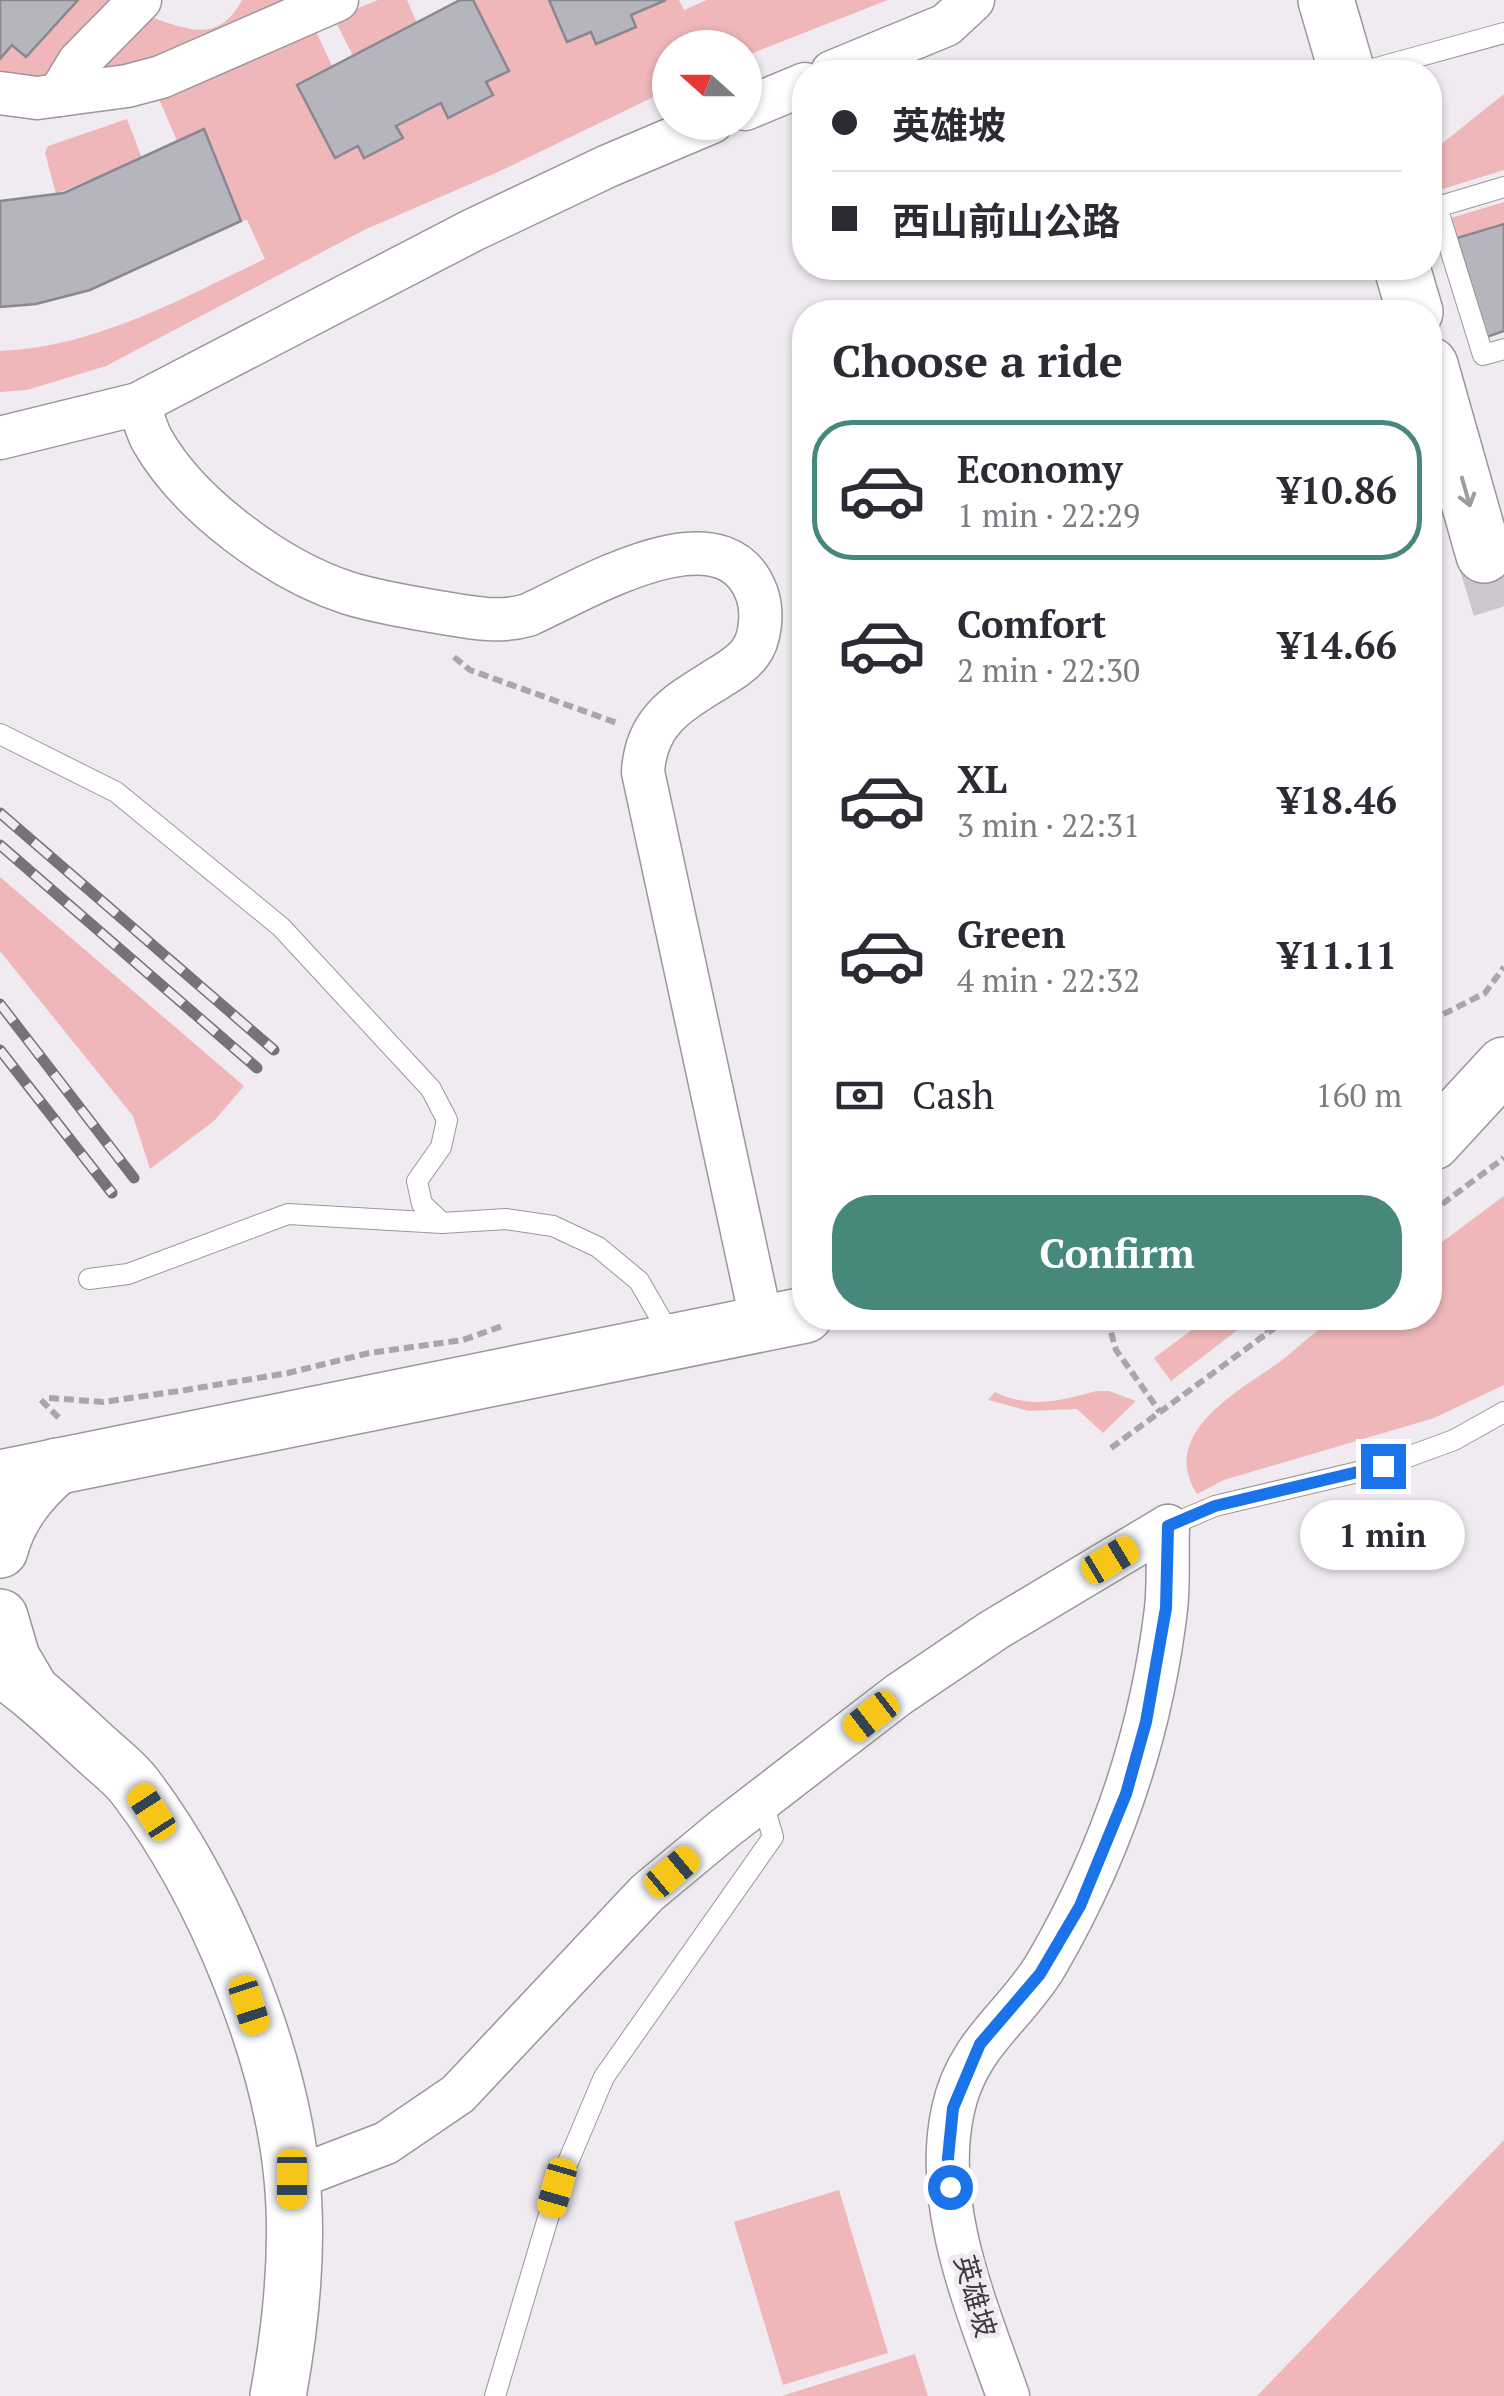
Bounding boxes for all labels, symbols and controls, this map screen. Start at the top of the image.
north arrow [652,30,762,140]
map controls [652,30,762,140]
text: 英雄坡 [892,100,1006,150]
text: 西山前山公路 [892,196,1120,246]
text: Choose a ride [832,330,1123,390]
text: Economy [957,444,1123,494]
icon: car [837,445,927,535]
text: ¥10.86 [1278,465,1397,515]
one-way arrow [1458,476,1477,508]
text: 1 min · 22:29 [957,494,1140,536]
text: Comfort [957,599,1106,649]
icon: car [837,600,927,690]
text: ¥14.66 [1278,620,1397,670]
text: 2 min · 22:30 [957,649,1140,691]
text: XL [957,754,1007,804]
icon: car [837,755,927,845]
text: ¥18.46 [1278,775,1397,825]
text: 3 min · 22:31 [957,804,1140,846]
text: Green [957,909,1066,959]
icon: car [837,910,927,1000]
text: ¥11.11 [1278,930,1397,980]
text: 4 min · 22:32 [957,959,1140,1001]
icon: cash [832,1068,887,1123]
text: Cash [912,1070,994,1120]
text: 160 m [1315,1074,1402,1116]
button: Confirm [832,1195,1402,1310]
route end [1361,1444,1406,1489]
callout: 1 min [1300,1501,1466,1571]
text: 1 min [1339,1514,1426,1556]
car [1077,1532,1143,1588]
car [838,1686,904,1746]
car [123,1779,181,1845]
car [639,1841,705,1903]
car [225,1972,273,2038]
car [277,2149,307,2209]
car [534,2155,580,2221]
route start [928,2165,973,2210]
street label: 英雄坡 [947,2251,1005,2341]

